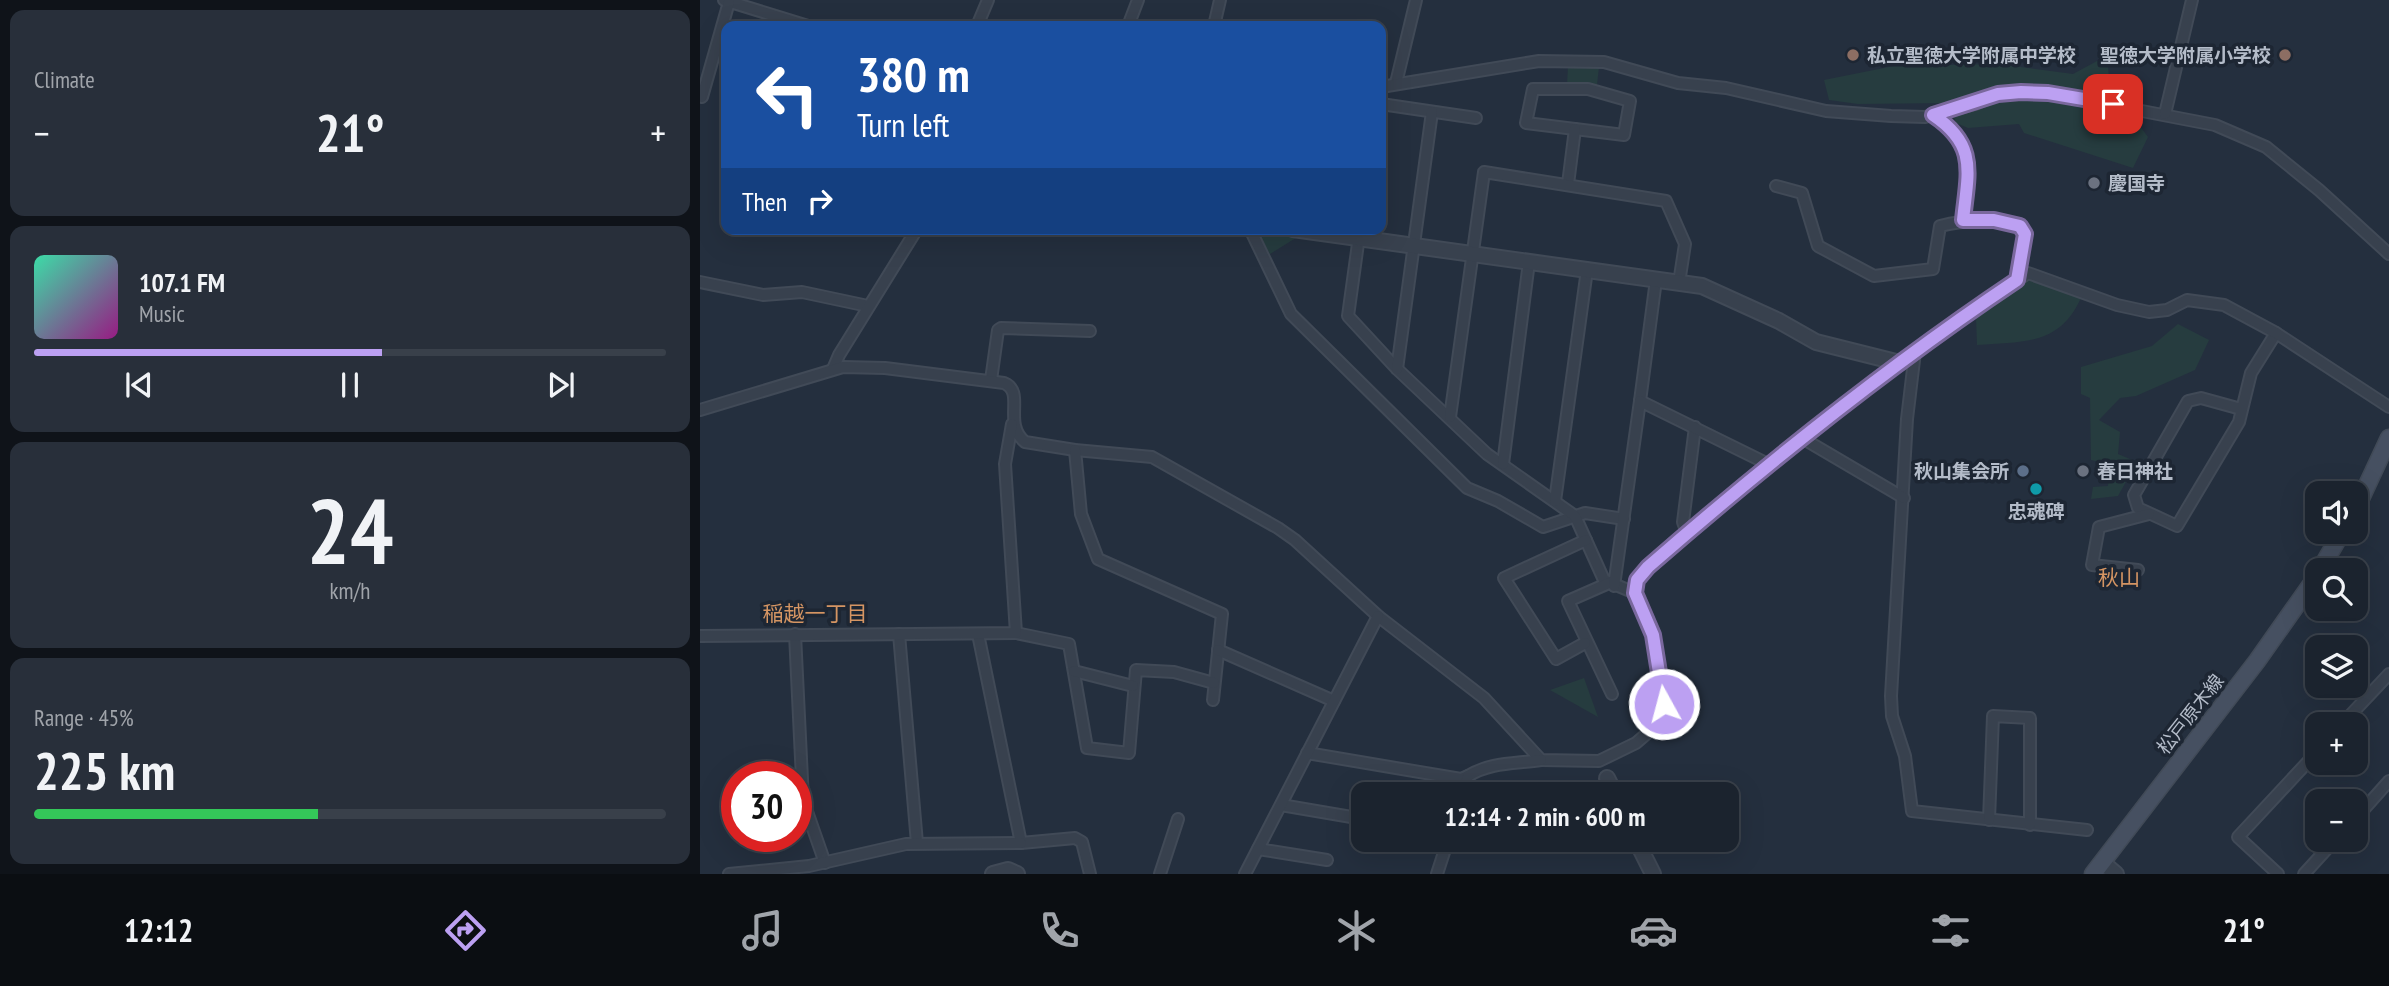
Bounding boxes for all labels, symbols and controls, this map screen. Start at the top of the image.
text: 380 m [857,42,970,106]
place label: 私立聖徳大学附属中学校 [1867,43,2076,67]
place label: 聖徳大学附属小学校 [2100,43,2271,67]
marker: 私立聖徳大学附属中学校 [1845,47,1861,63]
marker: 聖徳大学附属小学校 [2277,47,2293,63]
icon: left [742,49,833,140]
text: Climate [34,65,95,94]
pin [2083,74,2143,134]
icon: arrive [2094,85,2132,123]
text: 21° [316,99,384,166]
text: Turn left [857,104,949,146]
text: − [34,108,50,157]
text: + [650,108,666,157]
place label: 慶国寺 [2108,171,2165,195]
marker: 慶国寺 [2086,175,2102,191]
icon: right [801,182,839,220]
text: Then [742,185,787,218]
text: 107.1 FM [139,266,225,299]
text: Music [139,299,185,328]
icon: previous [120,366,158,404]
icon: pause [331,366,369,404]
icon: next [542,366,580,404]
place label: 秋山集会所 [1914,459,2009,483]
place label: 春日神社 [2097,459,2173,483]
marker: 秋山集会所 [2015,463,2031,479]
marker: 春日神社 [2075,463,2091,479]
text: 24 [307,471,394,589]
marker: 忠魂碑 [2028,481,2044,497]
map controls [2305,481,2368,852]
button: sound [2305,481,2368,544]
place label: 忠魂碑 [2007,499,2065,523]
button: search [2305,558,2368,621]
district label: 秋山 [2098,564,2140,591]
text: km/h [330,576,370,605]
district label: 稲越一丁目 [763,600,868,627]
button: layers [2305,635,2368,698]
position arrow [1627,667,1701,741]
street label: 松戸原木線 [2151,669,2229,759]
text: Range · 45% [34,703,134,732]
button: + [2305,712,2368,775]
text: 225 km [34,737,175,804]
speed limit sign: 30 [721,761,812,852]
button: − [2305,789,2368,852]
text: 12:14 · 2 min · 600 m [1445,800,1645,833]
icon: directions [441,906,490,955]
icon: music [738,906,787,955]
icon: phone [1035,906,1084,955]
icon: climate [1332,906,1381,955]
icon: car [1629,906,1678,955]
icon: filters [1926,906,1975,955]
text: 12:12 [124,909,193,951]
text: 21° [2223,909,2265,951]

